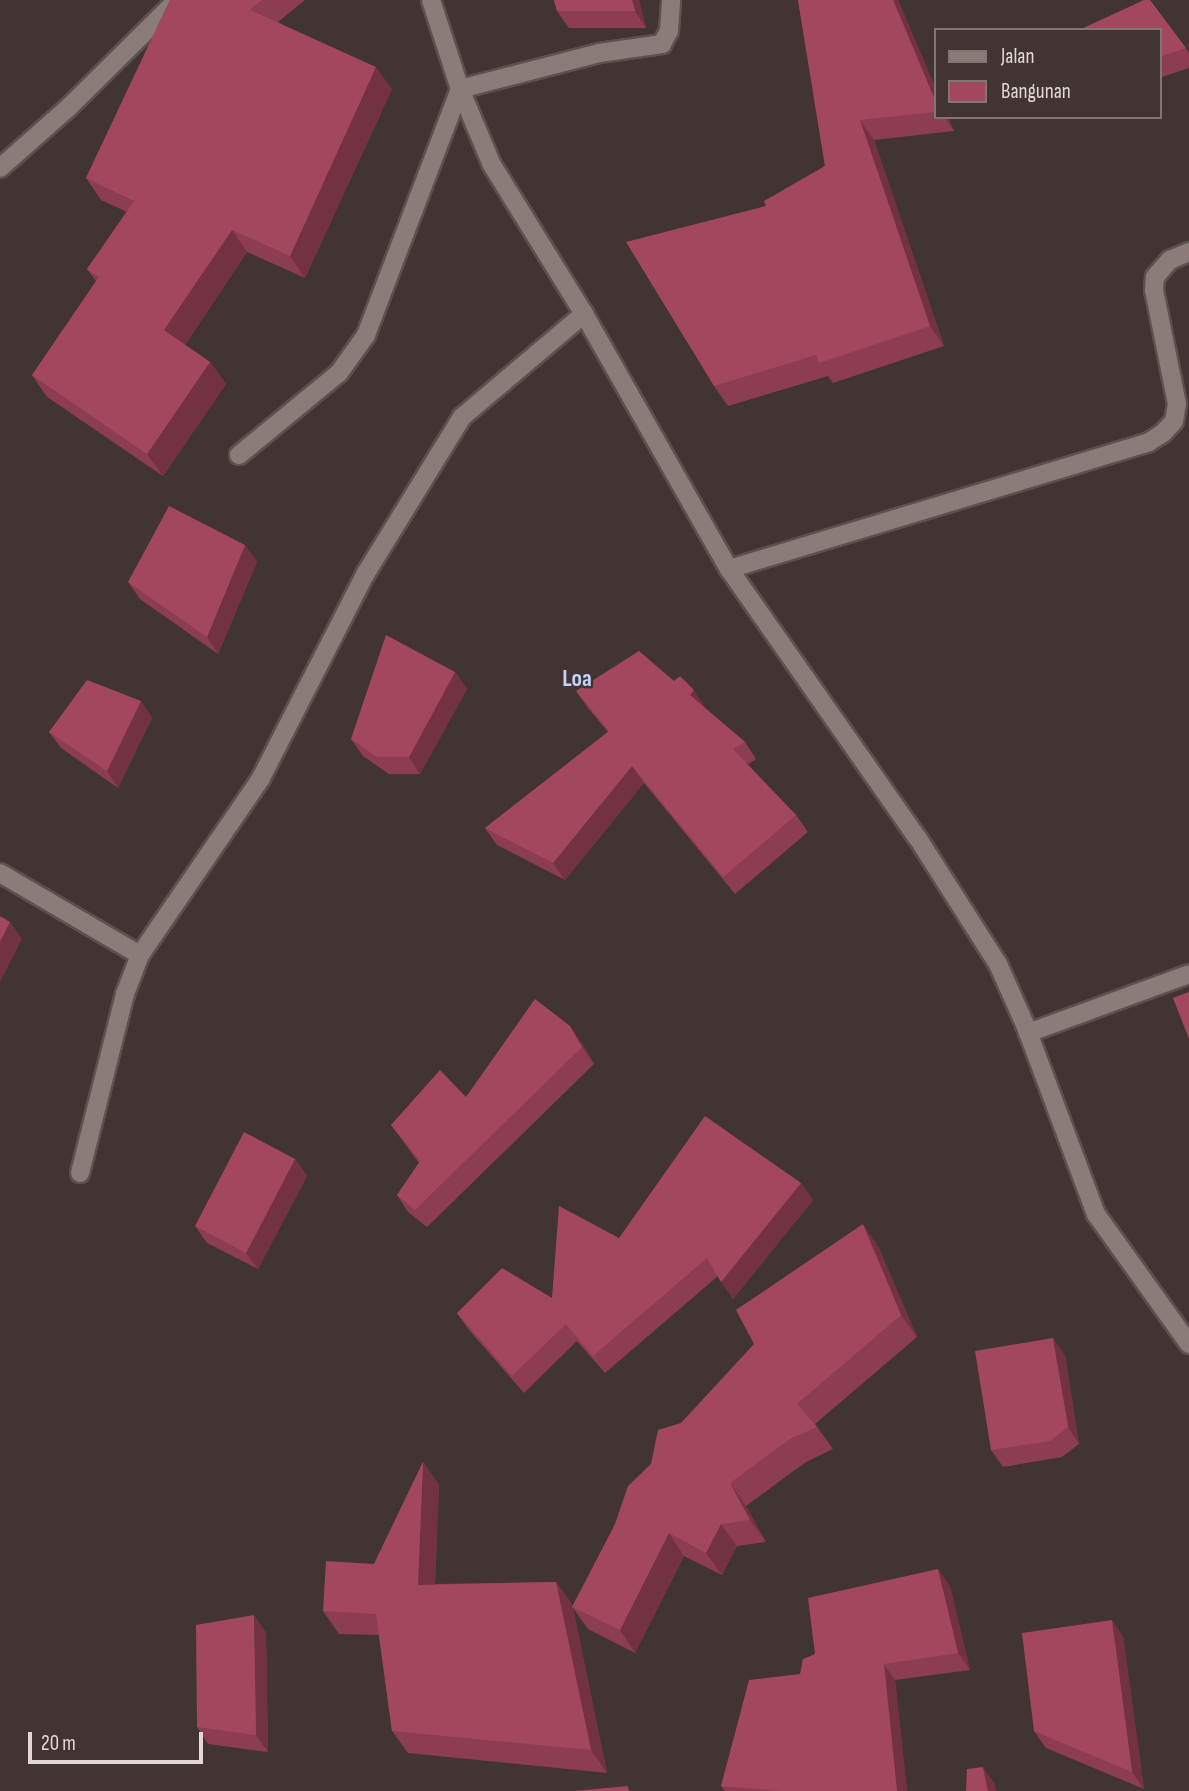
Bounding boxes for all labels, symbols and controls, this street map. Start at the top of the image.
legend [934,28,1161,119]
text: Jalan [1001,44,1034,69]
text: Bangunan [1001,79,1071,104]
district label: Loa [562,665,592,693]
scale bar [32,1718,206,1762]
text: 20 m [41,1731,76,1756]

